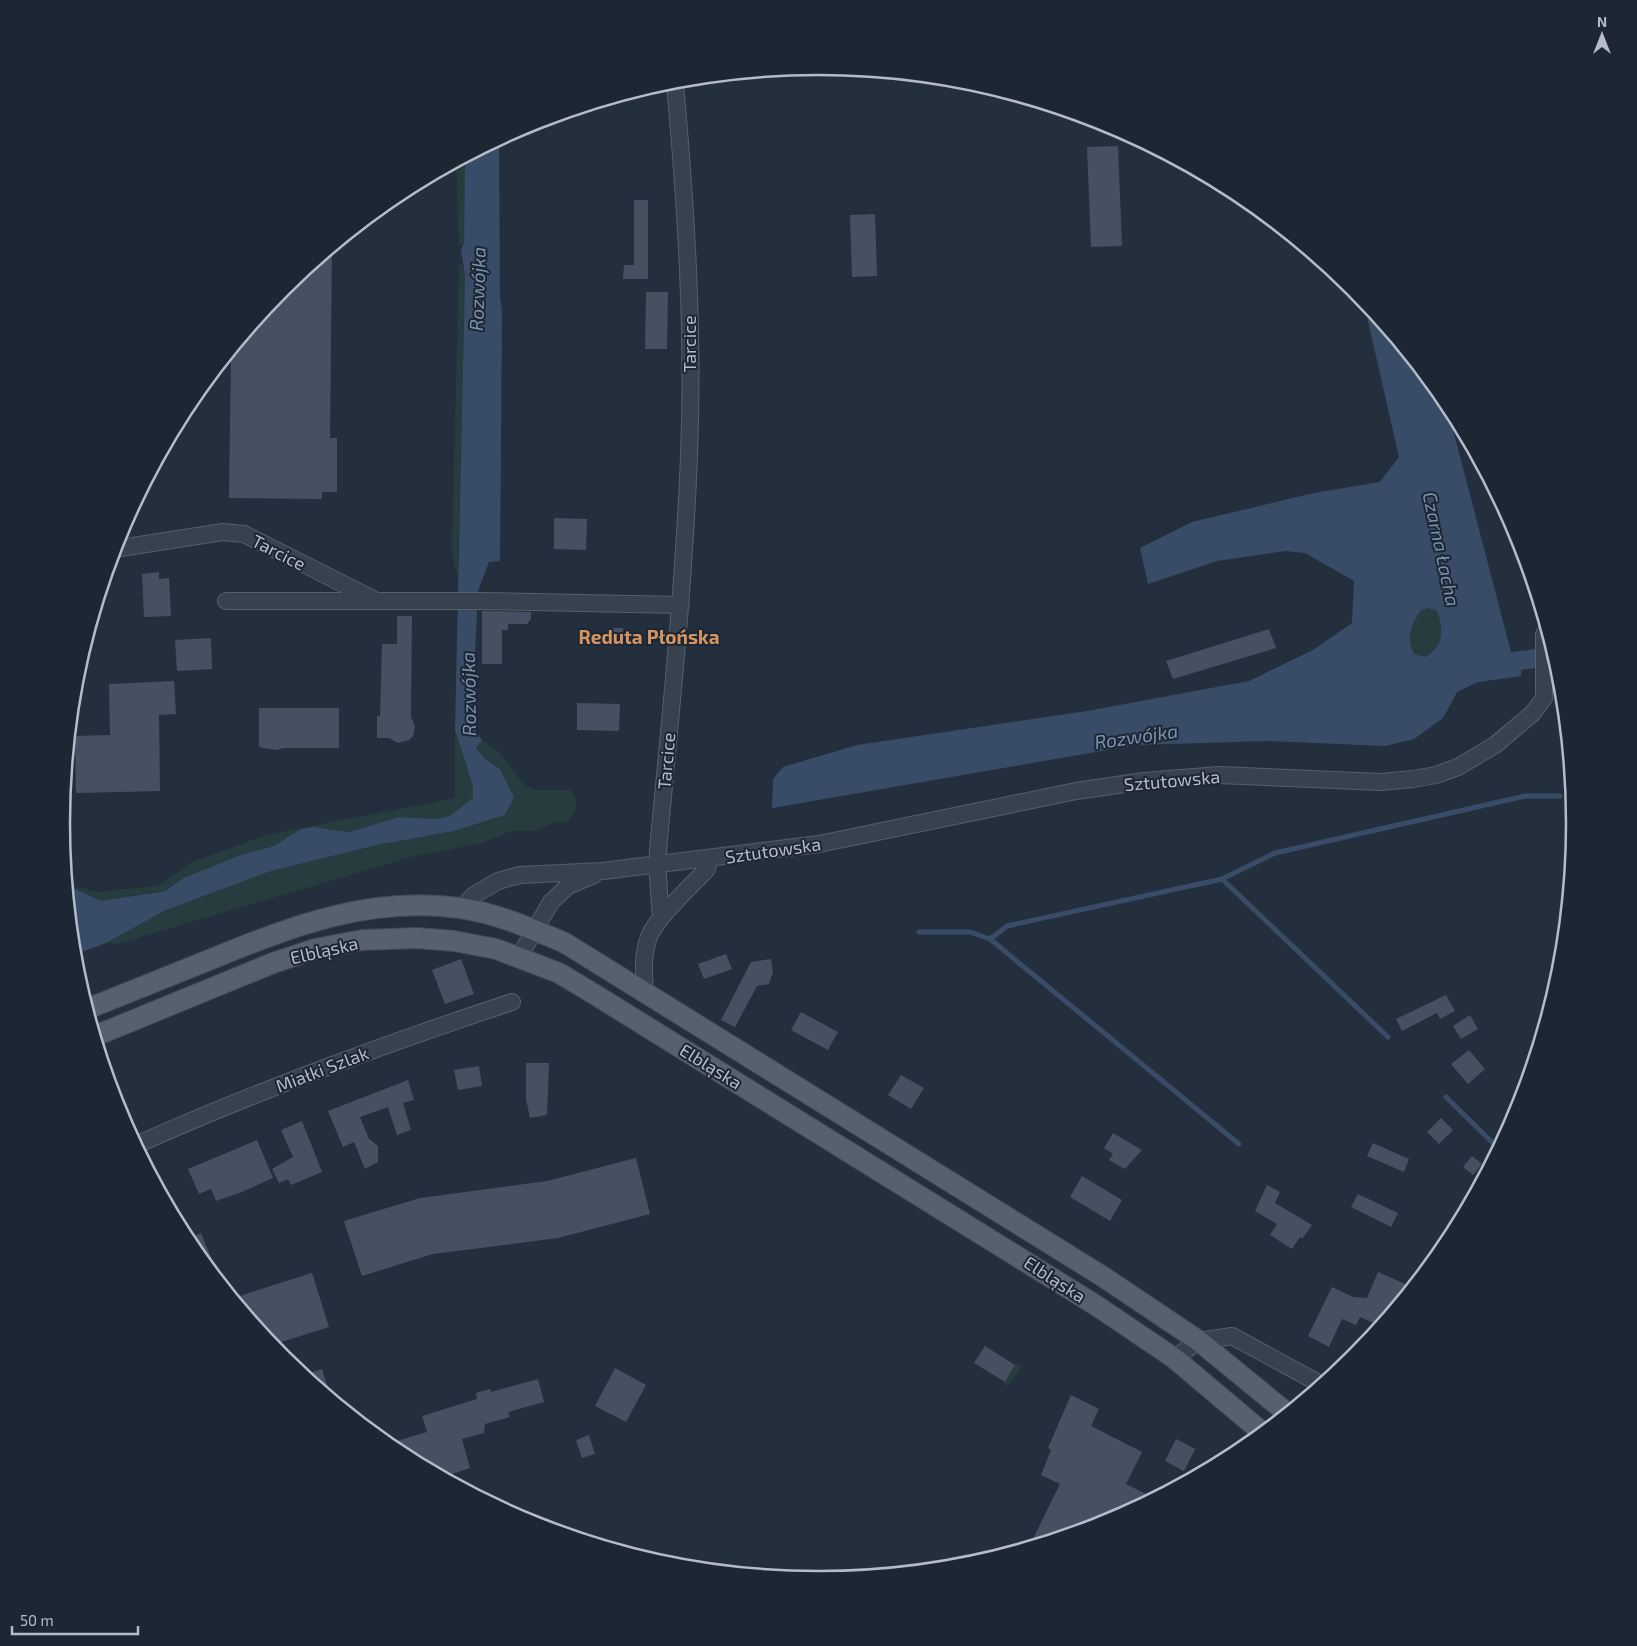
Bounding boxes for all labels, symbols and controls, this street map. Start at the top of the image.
north arrow [1577,10,1627,60]
text: N [1597,13,1607,30]
water label: Rozwójka [464,247,490,331]
street label: Tarcice [678,315,700,373]
water label: Czarna Łacha [1419,490,1465,608]
street label: Tarcice [249,529,309,575]
district label: Reduta Płońska [579,625,719,648]
water label: Rozwójka [456,652,480,736]
water label: Rozwójka [1093,719,1179,753]
street label: Tarcice [653,732,679,790]
street label: Sztutowska [1123,765,1221,795]
street label: Sztutowska [724,832,822,868]
street label: Elbląska [288,932,360,968]
street label: Elbląska [676,1038,746,1094]
street label: Miałki Szlak [273,1041,371,1097]
street label: Elbląska [1020,1251,1090,1307]
scale bar [12,1604,139,1636]
text: 50 m [20,1611,54,1629]

